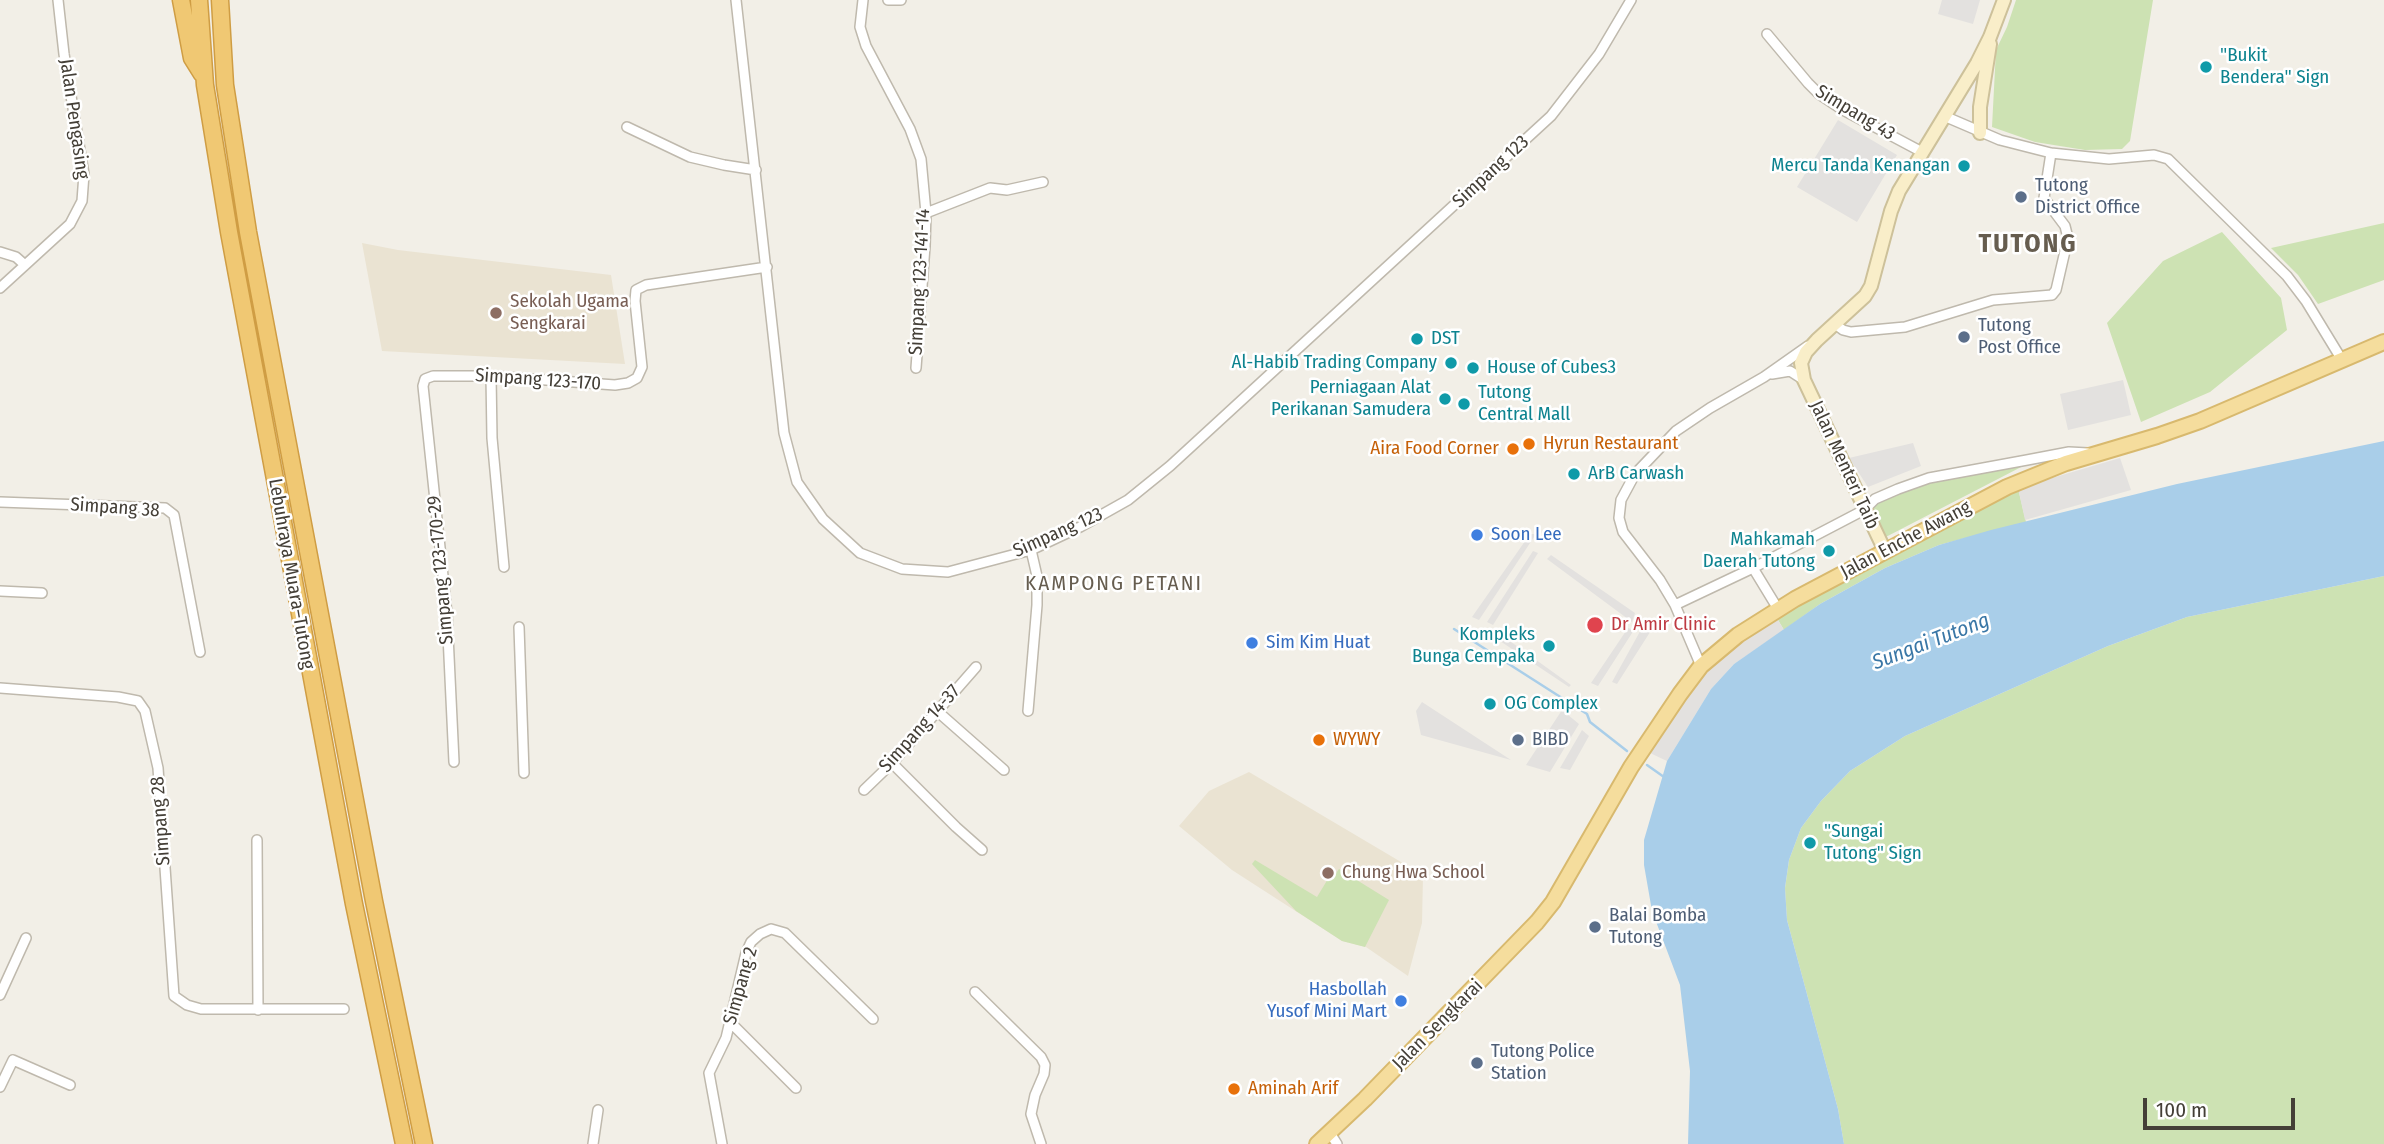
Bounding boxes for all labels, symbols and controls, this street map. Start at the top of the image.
place label: "Bukit Bendera" Sign [2220,45,2329,89]
street label: Jalan Pengasing [54,57,94,181]
marker: "Bukit Bendera" Sign [2198,59,2214,75]
street label: Simpang 43 [1811,80,1899,146]
street label: Simpang 123 [1448,131,1534,213]
place label: Mercu Tanda Kenangan [1771,155,1950,177]
marker: Mercu Tanda Kenangan [1956,158,1972,174]
place label: Tutong District Office [2035,175,2140,219]
marker: Tutong District Office [2013,189,2029,205]
street label: Simpang 123-141-14 [905,208,935,356]
district label: TUTONG [1979,229,2077,261]
place label: Sekolah Ugama Sengkarai [510,291,629,335]
marker: Sekolah Ugama Sengkarai [488,305,504,321]
place label: Tutong Post Office [1978,315,2061,359]
place label: DST [1431,328,1460,350]
marker: Tutong Post Office [1956,329,1972,345]
marker: DST [1409,331,1425,347]
place label: Al-Habib Trading Company [1231,352,1437,374]
marker: Al-Habib Trading Company [1443,355,1459,371]
place label: House of Cubes3 [1487,357,1616,379]
marker: House of Cubes3 [1465,360,1481,376]
street label: Simpang 123-170 [474,364,602,396]
place label: Perniagaan Alat Perikanan Samudera [1271,377,1431,421]
place label: Tutong Central Mall [1478,382,1570,426]
marker: Perniagaan Alat Perikanan Samudera [1437,391,1453,407]
marker: Tutong Central Mall [1456,396,1472,412]
street label: Jalan Menteri Taib [1804,397,1884,533]
place label: Hyrun Restaurant [1543,433,1679,455]
marker: Hyrun Restaurant [1521,436,1537,452]
place label: Aira Food Corner [1370,438,1499,460]
marker: Aira Food Corner [1505,441,1521,457]
place label: ArB Carwash [1588,463,1684,485]
marker: ArB Carwash [1566,466,1582,482]
street label: Lebuhraya Muara–Tutong [263,477,319,671]
street label: Simpang 38 [70,494,160,522]
street label: Simpang 123-170-29 [423,494,459,646]
street label: Jalan Enche Awang [1837,496,1975,584]
street label: Simpang 123 [1010,503,1106,563]
place label: Soon Lee [1491,524,1562,546]
marker: Soon Lee [1469,527,1485,543]
place label: Mahkamah Daerah Tutong [1703,529,1815,573]
marker: Mahkamah Daerah Tutong [1821,543,1837,559]
district label: KAMPONG PETANI [1027,571,1201,597]
water label: Sungai Tutong [1869,608,1993,676]
place label: Dr Amir Clinic [1611,614,1716,636]
marker: Dr Amir Clinic [1585,615,1605,635]
place label: Kompleks Bunga Cempaka [1412,624,1535,668]
place label: Sim Kim Huat [1266,632,1370,654]
marker: Sim Kim Huat [1244,635,1260,651]
marker: Kompleks Bunga Cempaka [1541,638,1557,654]
street label: Simpang 14-37 [875,680,965,778]
place label: OG Complex [1504,693,1598,715]
marker: OG Complex [1482,696,1498,712]
place label: WYWY [1333,729,1380,751]
place label: BIBD [1532,729,1569,751]
marker: WYWY [1311,732,1327,748]
marker: BIBD [1510,732,1526,748]
street label: Simpang 28 [147,776,175,866]
place label: "Sungai Tutong" Sign [1824,821,1922,865]
marker: "Sungai Tutong" Sign [1802,835,1818,851]
place label: Chung Hwa School [1342,862,1485,884]
marker: Chung Hwa School [1320,865,1336,881]
place label: Balai Bomba Tutong [1609,905,1706,949]
marker: Balai Bomba Tutong [1587,919,1603,935]
street label: Simpang 2 [719,944,763,1028]
street label: Jalan Sengkarai [1388,975,1488,1075]
place label: Hasbollah Yusof Mini Mart [1267,979,1387,1023]
marker: Hasbollah Yusof Mini Mart [1393,993,1409,1009]
place label: Tutong Police Station [1491,1041,1595,1085]
marker: Tutong Police Station [1469,1055,1485,1071]
place label: Aminah Arif [1248,1078,1338,1100]
marker: Aminah Arif [1226,1081,1242,1097]
scale bar [2146,1084,2298,1128]
text: 100 m [2156,1097,2207,1123]

